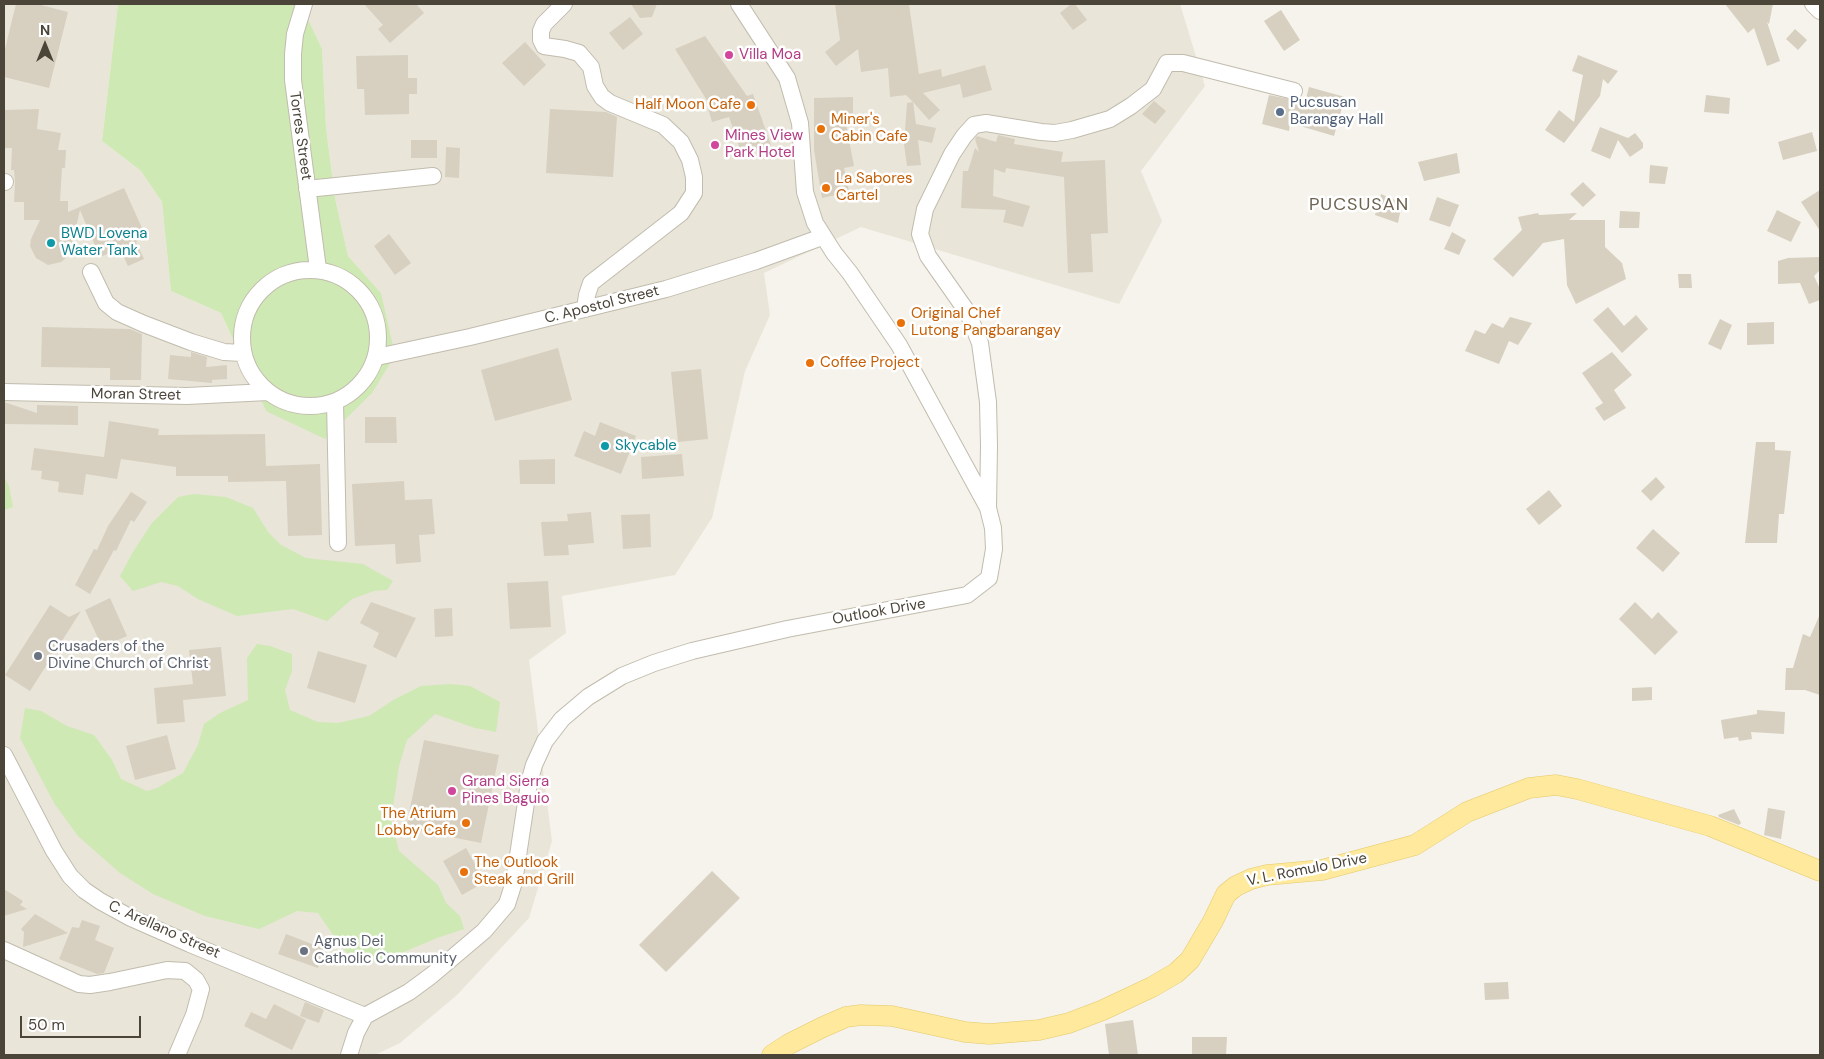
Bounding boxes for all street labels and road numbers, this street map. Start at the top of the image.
street label: Torres Street [285,91,315,181]
street label: C. Apostol Street [543,282,661,328]
street label: Moran Street [91,385,181,405]
street label: Outlook Drive [831,595,927,629]
street label: V. L. Romulo Drive [1246,850,1368,890]
street label: C. Arellano Street [105,897,223,963]

